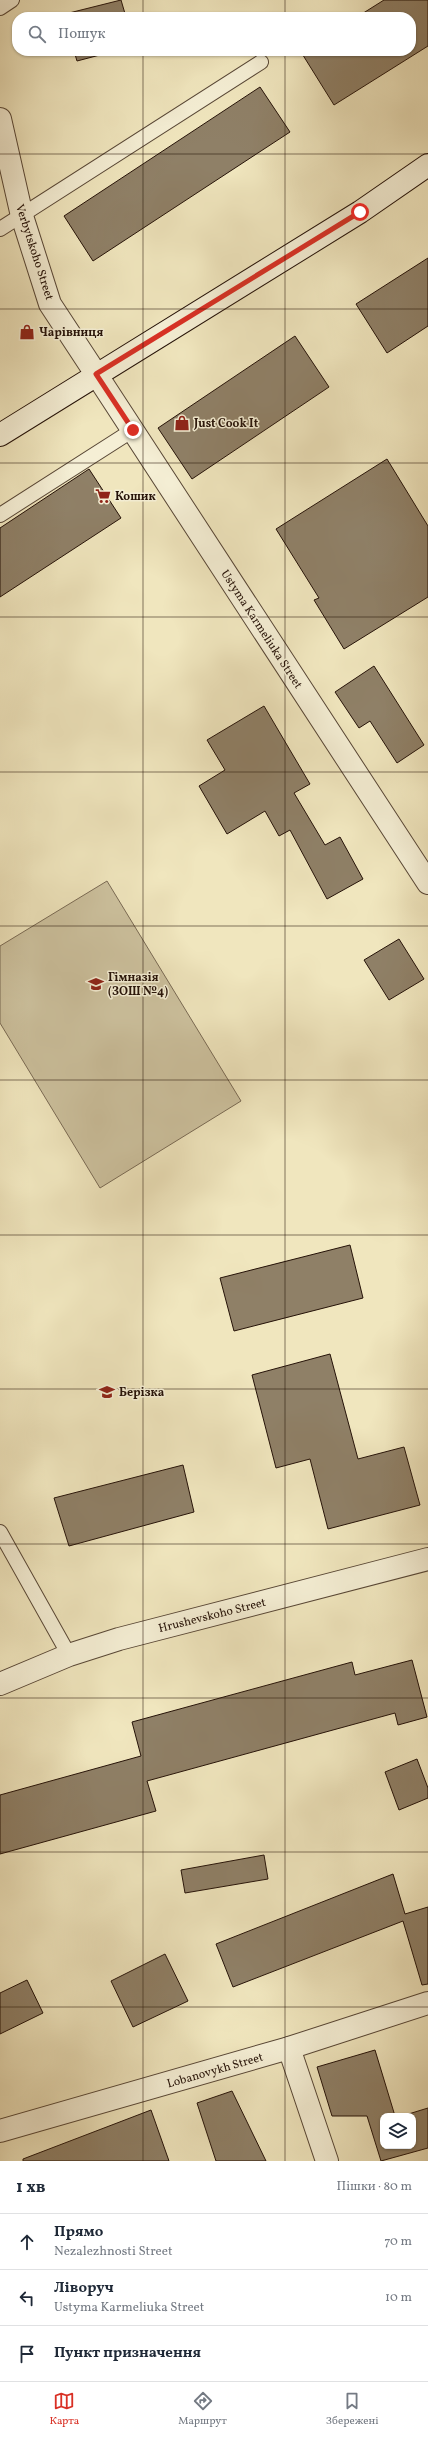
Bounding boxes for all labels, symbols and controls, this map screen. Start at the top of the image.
search box [12,12,416,56]
icon: search [26,23,48,45]
text: Пошук [58,24,106,45]
street label: Verbytskoho Street [11,202,57,302]
route start [351,203,369,221]
shop icon: Чарівниця [18,323,36,341]
place label: Чарівниця [39,325,104,341]
shop icon: Just Cook It [173,414,191,432]
place label: Just Cook It [193,416,259,432]
route end [124,421,142,439]
supermarket icon: Кошик [94,487,112,505]
place label: Кошик [115,489,156,505]
street label: Ustyma Karmeliuka Street [217,567,306,692]
place label: Гімназія (ЗОШ №4) [108,970,168,1000]
school or university icon: Гімназія (ЗОШ №4) [87,975,105,993]
school or university icon: Берізка [98,1383,116,1401]
place label: Берізка [119,1385,165,1401]
street label: Hrushevskoho Street [157,1595,268,1637]
street label: Lobanovykh Street [165,2050,265,2092]
map controls [380,2113,416,2149]
button: layers [380,2113,416,2149]
text: 1 хв [16,2176,46,2199]
text: Пішки · 80 m [337,2178,412,2196]
text: Прямо [54,2222,103,2243]
icon: ahead [16,2231,38,2253]
text: 70 m [384,2233,412,2251]
text: Nezalezhnosti Street [54,2243,173,2261]
text: Ліворуч [54,2278,114,2299]
icon: left [16,2287,38,2309]
text: 10 m [385,2289,412,2307]
text: Ustyma Karmeliuka Street [54,2299,204,2317]
icon: arrive [16,2343,38,2365]
text: Пункт призначення [54,2343,201,2364]
tab: Карта [49,2390,79,2429]
tab: Маршрут [178,2390,227,2429]
tab: Збережені [326,2390,378,2429]

